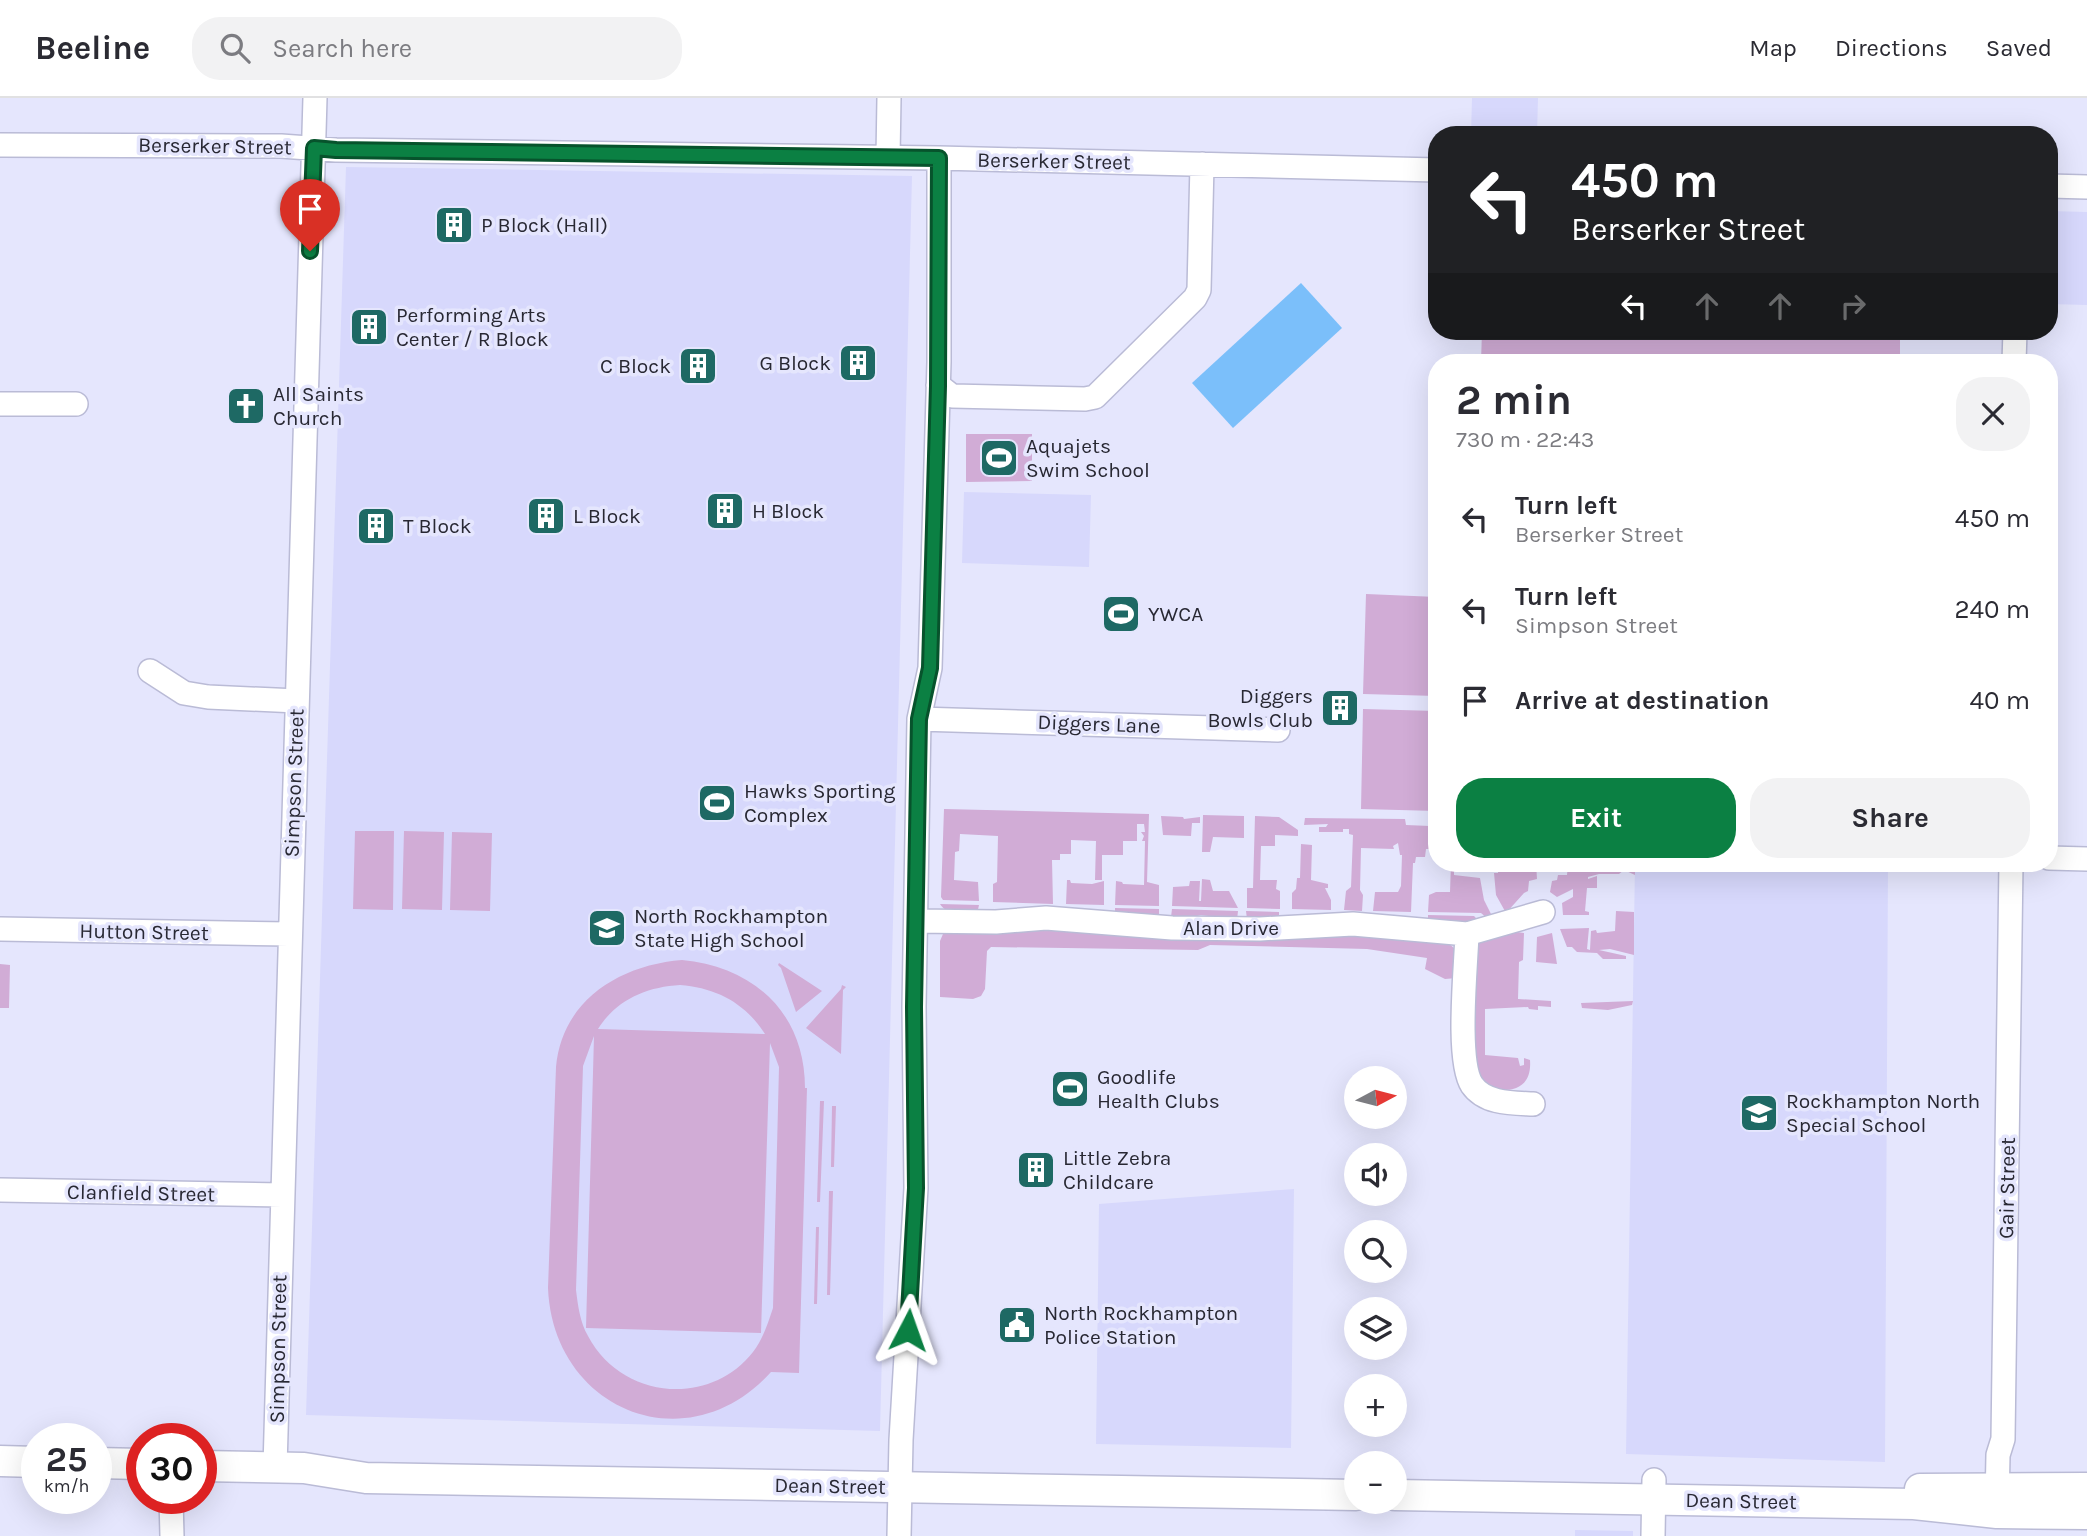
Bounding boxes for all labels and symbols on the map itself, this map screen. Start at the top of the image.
street label: Berserker Street [138,133,292,159]
street label: Berserker Street [977,148,1131,174]
pin [280,179,340,251]
building icon: P Block (Hall) [433,204,475,246]
place label: P Block (Hall) [481,213,608,237]
place label: Performing Arts Center / R Block [396,303,549,351]
building icon: Performing Arts Center / R Block [348,306,390,348]
building icon: G Block [837,342,879,384]
building icon: C Block [677,345,719,387]
place label: G Block [759,351,831,375]
place label: C Block [600,354,671,378]
place label: All Saints Church [273,382,364,430]
church icon: All Saints Church [225,385,267,427]
place label: Aquajets Swim School [1026,434,1150,482]
sports icon: Aquajets Swim School [978,437,1020,479]
building icon: H Block [704,490,746,532]
building icon: L Block [525,495,567,537]
place label: H Block [752,499,824,523]
place label: L Block [573,504,641,528]
building icon: T Block [355,505,397,547]
place label: T Block [403,514,472,538]
sports icon: YWCA [1100,593,1142,635]
place label: YWCA [1148,602,1203,626]
place label: Diggers Bowls Club [1207,684,1313,732]
building icon: Diggers Bowls Club [1319,687,1361,729]
street label: Simpson Street [279,708,309,858]
street label: Diggers Lane [1037,710,1161,738]
place label: Hawks Sporting Complex [744,779,896,827]
sports icon: Hawks Sporting Complex [696,782,738,824]
place label: North Rockhampton State High School [634,904,828,952]
school or university icon: North Rockhampton State High School [586,907,628,949]
street label: Alan Drive [1183,916,1279,940]
street label: Hutton Street [79,919,209,945]
place label: Goodlife Health Clubs [1097,1065,1220,1113]
north arrow [1344,1066,1407,1129]
sports icon: Goodlife Health Clubs [1049,1068,1091,1110]
place label: Rockhampton North Special School [1786,1089,1980,1137]
school or university icon: Rockhampton North Special School [1738,1092,1780,1134]
street label: Gair Street [1994,1137,2020,1239]
place label: Little Zebra Childcare [1063,1146,1171,1194]
building icon: Little Zebra Childcare [1015,1149,1057,1191]
street label: Clanfield Street [67,1180,215,1206]
street label: Simpson Street [265,1274,291,1424]
position arrow [871,1293,945,1367]
place label: North Rockhampton Police Station [1044,1301,1238,1349]
public building icon: North Rockhampton Police Station [996,1304,1038,1346]
speed limit sign: 30 [126,1423,217,1514]
street label: Dean Street [774,1473,886,1499]
street label: Dean Street [1685,1488,1797,1514]

